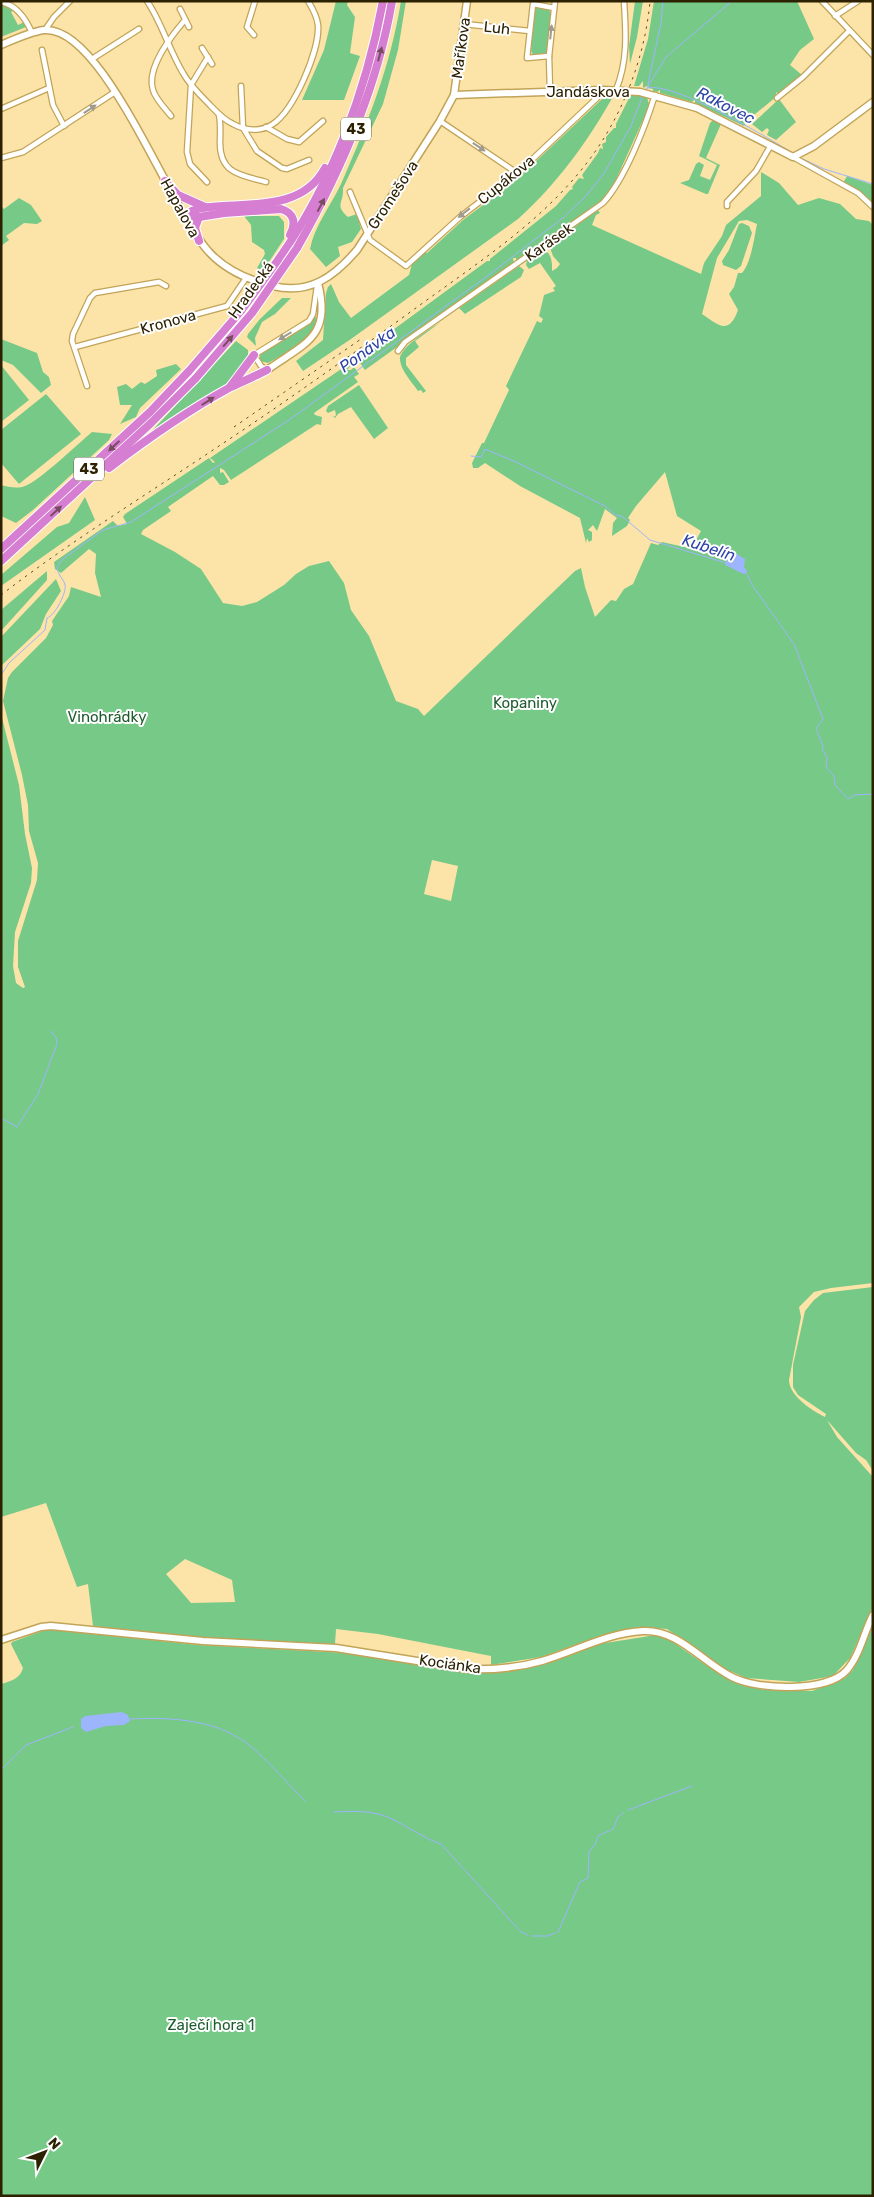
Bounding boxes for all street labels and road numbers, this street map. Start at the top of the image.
street label: Maříkova [448,16,474,80]
street label: Luh [483,18,511,38]
street label: Jandáskova [546,83,630,101]
road number: 43 [341,118,371,140]
street label: Cupákova [474,152,538,208]
street label: Gromešova [364,157,422,233]
street label: Hapalova [156,175,204,241]
street label: Karásek [521,219,577,265]
street label: Hradecká [224,258,278,322]
street label: Kronova [138,306,198,338]
road number: 43 [74,458,104,480]
street label: Kociánka [418,1651,482,1677]

